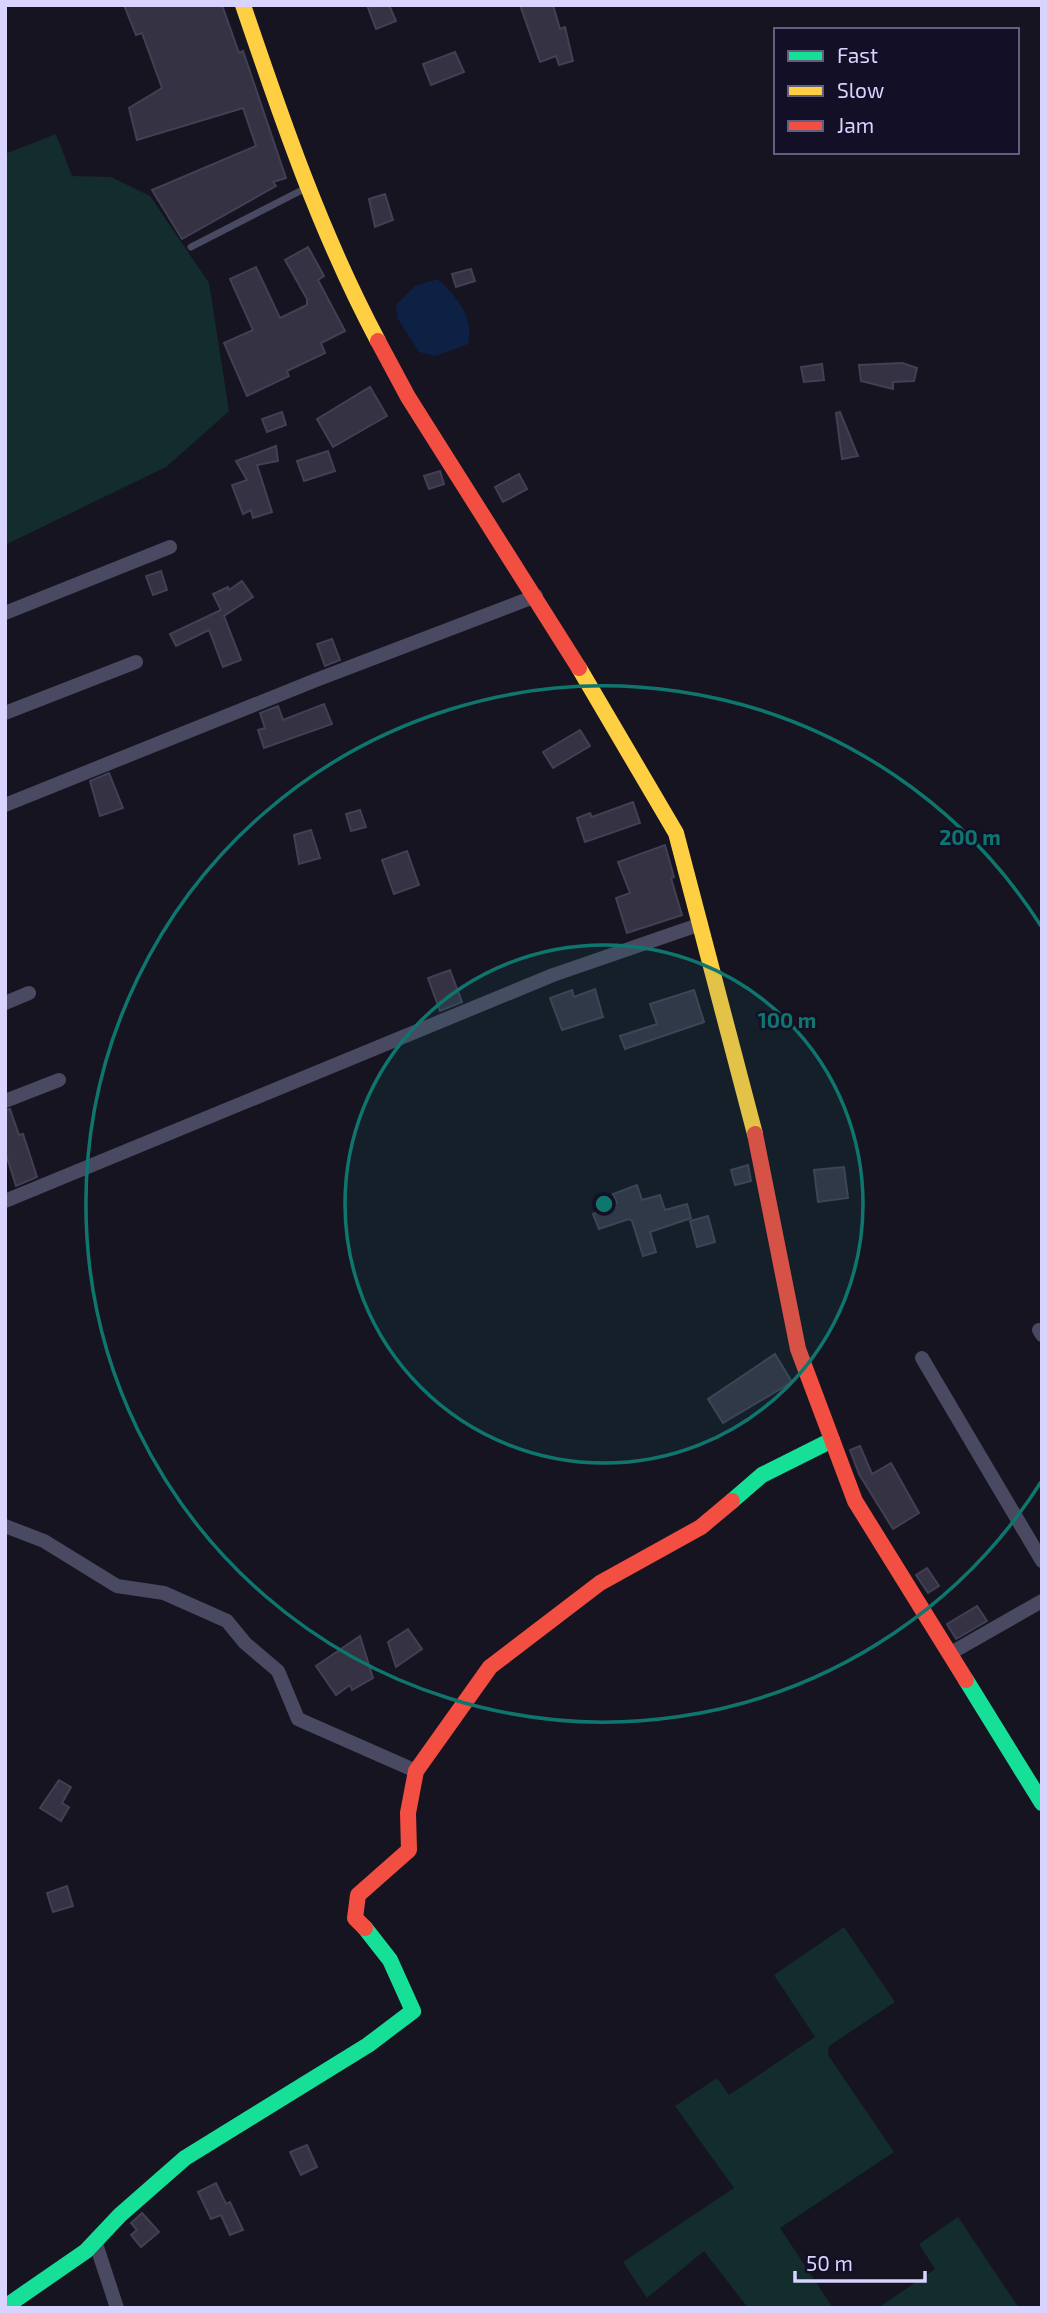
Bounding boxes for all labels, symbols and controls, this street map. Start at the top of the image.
legend [774,28,1019,154]
text: Fast [837,42,878,67]
text: Slow [837,77,884,102]
text: Jam [837,112,874,137]
text: 200 m [939,824,1001,849]
text: 100 m [758,1007,816,1032]
centre of rings [592,1192,616,1216]
scale bar [795,2240,925,2284]
text: 50 m [806,2250,853,2275]

